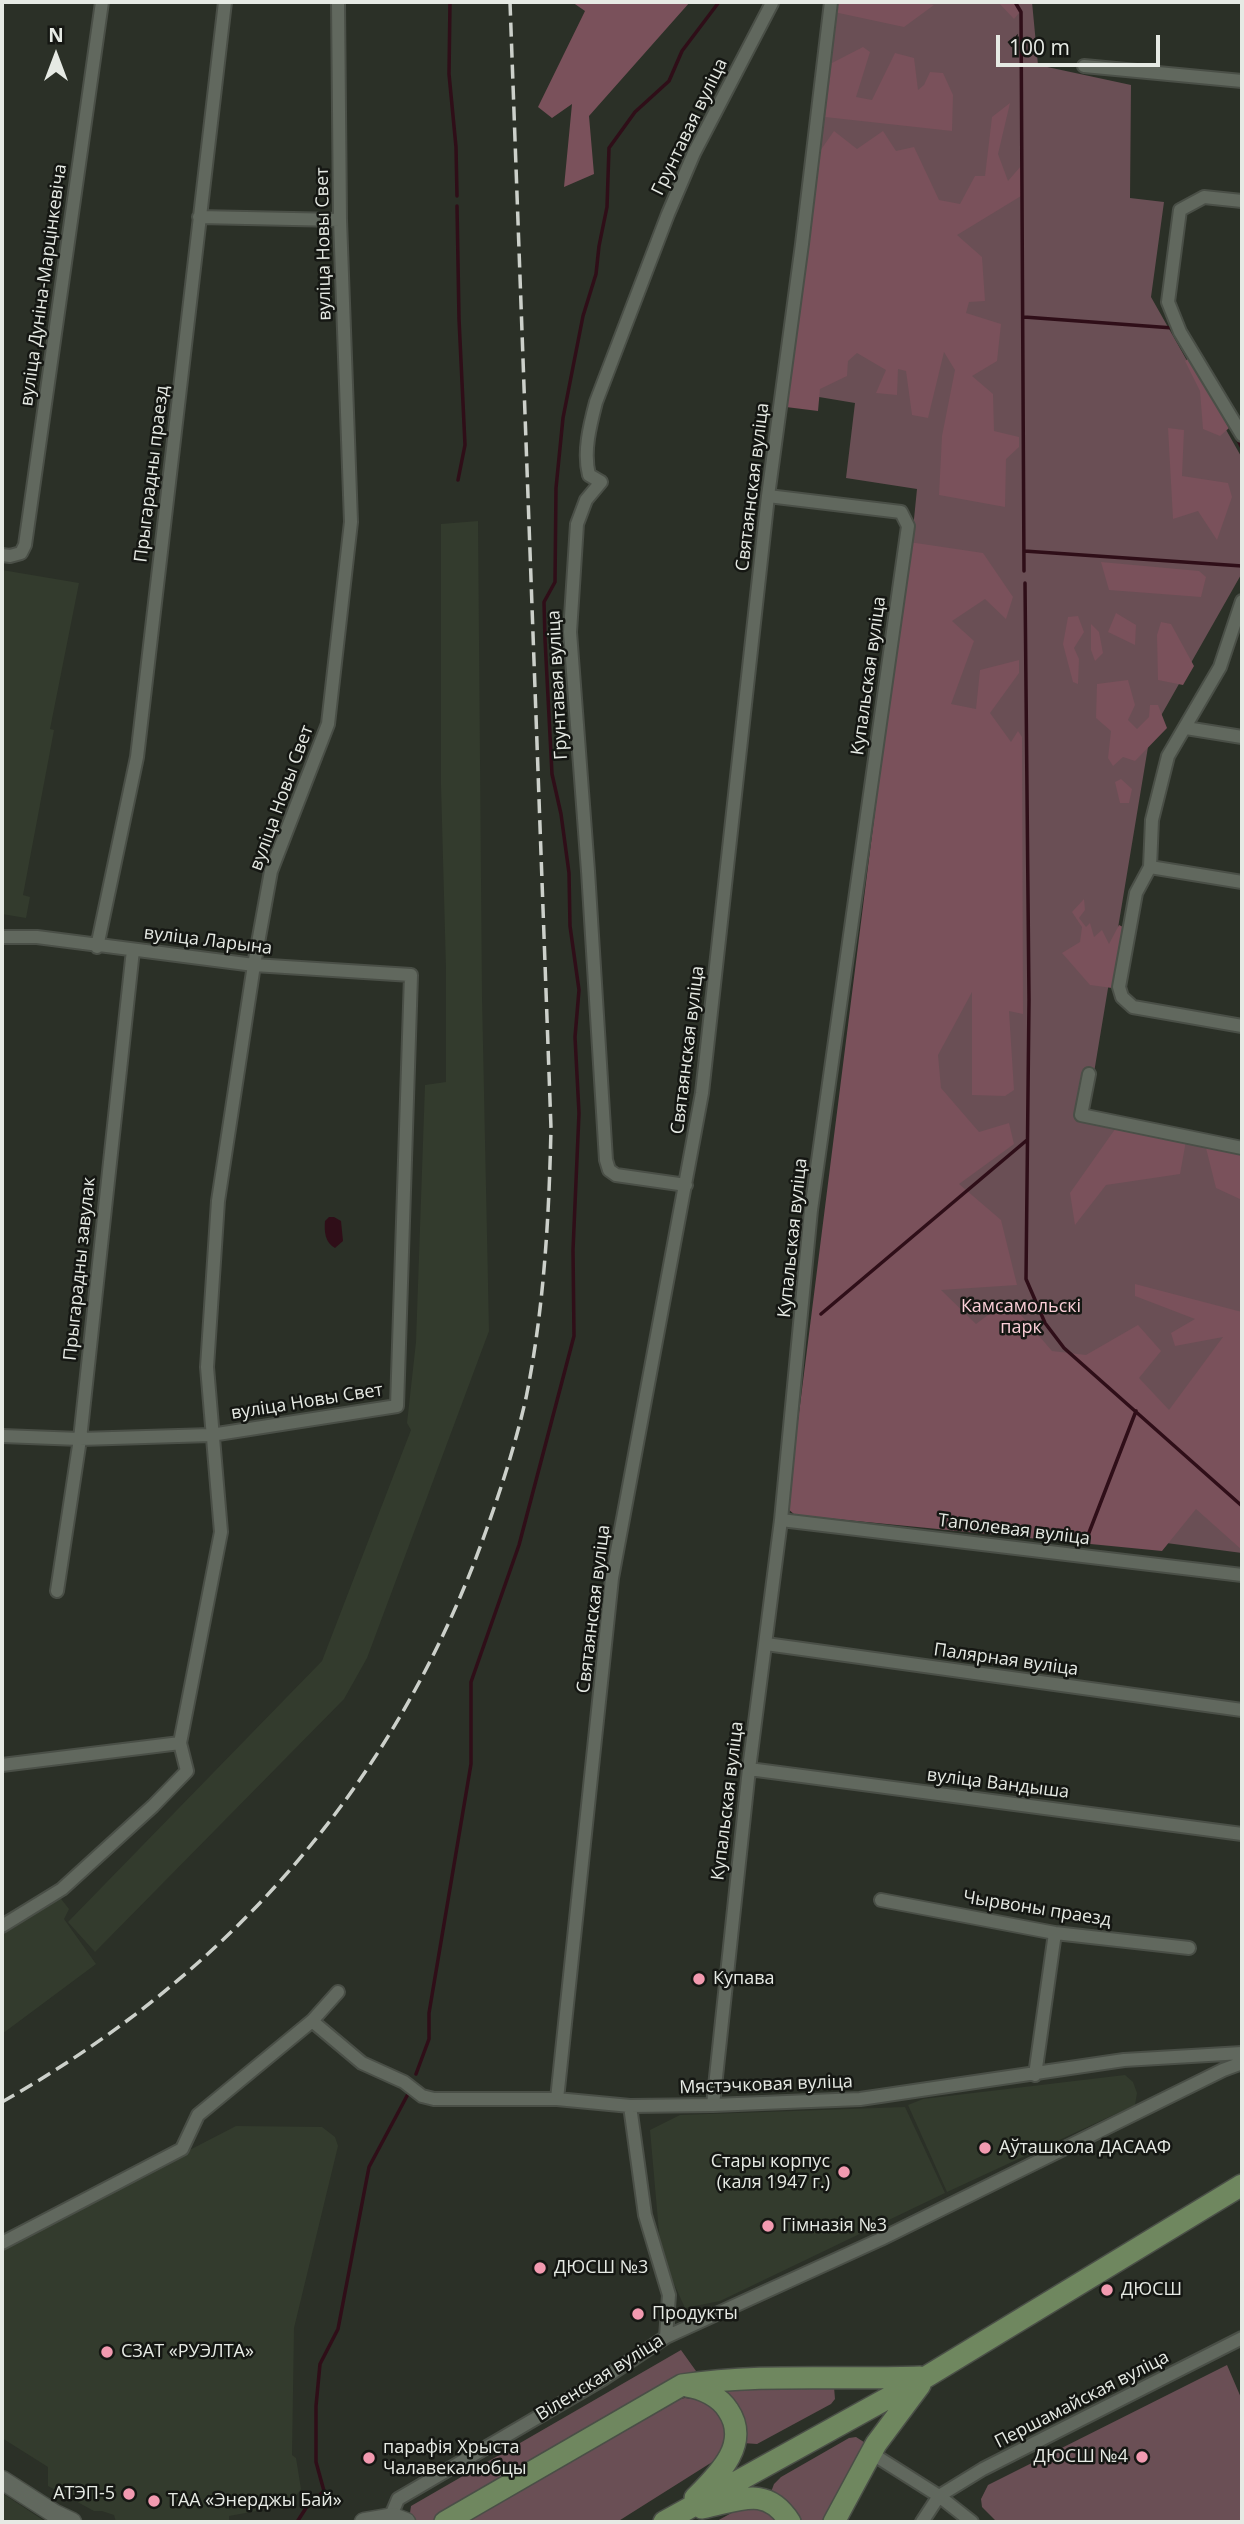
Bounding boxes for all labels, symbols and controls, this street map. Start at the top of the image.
north arrow [21,21,91,91]
scale bar [999,21,1164,65]
text: N [48,22,64,48]
text: 100 m [1009,33,1070,61]
street label: Грунтавая вуліца [647,55,733,199]
street label: вуліца Дуніна-Марцінкевіча [16,163,72,407]
street label: вуліца Новы Свет [312,167,336,321]
street label: Прыгарадны праезд [130,384,174,564]
street label: Святаянская вуліца [732,402,774,572]
street label: Купальская вуліца [847,595,891,757]
street label: Грунтавая вуліца [543,610,573,760]
street label: вуліца Новы Свет [246,722,318,874]
street label: вуліца Ларына [143,922,273,960]
street label: Святаянская вуліца [667,965,709,1135]
street label: Купальская вуліца [774,1157,812,1319]
street label: Прыгарадны завулак [60,1176,100,1362]
park label: Камсамольскі парк [961,1296,1081,1338]
street label: вуліца Новы Свет [230,1379,384,1425]
street label: Таполевая вуліца [937,1510,1091,1550]
street label: Святаянская вуліца [573,1524,615,1694]
street label: Палярная вуліца [932,1639,1080,1681]
street label: Купальская вуліца [708,1720,748,1882]
street label: вуліца Вандыша [926,1765,1070,1803]
street label: Чырвоны праезд [961,1887,1113,1931]
place label: Купава [713,1968,774,1990]
marker: Купава [691,1971,707,1987]
street label: Мястэчковая вуліца [679,2071,853,2099]
place label: Аўташкола ДАСААФ [999,2137,1171,2159]
marker: Аўташкола ДАСААФ [977,2140,993,2156]
place label: Стары корпус (каля 1947 г.) [711,2151,830,2194]
marker: Стары корпус (каля 1947 г.) [836,2164,852,2180]
place label: Гімназія №3 [782,2215,887,2237]
marker: Гімназія №3 [760,2218,776,2234]
place label: ДЮСШ №3 [554,2257,648,2279]
marker: ДЮСШ №3 [532,2260,548,2276]
place label: ДЮСШ [1121,2279,1182,2301]
marker: ДЮСШ [1099,2282,1115,2298]
place label: Продукты [652,2303,738,2325]
marker: Продукты [630,2306,646,2322]
street label: Віленская вуліца [532,2330,668,2426]
place label: СЗАТ «РУЭЛТА» [121,2341,254,2363]
marker: СЗАТ «РУЭЛТА» [99,2344,115,2360]
street label: Першамайская вуліца [991,2347,1173,2453]
place label: парафія Хрыста Чалавекалюбцы [383,2437,527,2480]
place label: ДЮСШ №4 [1034,2446,1128,2468]
marker: ДЮСШ №4 [1134,2449,1150,2465]
marker: парафія Хрыста Чалавекалюбцы [361,2450,377,2466]
place label: АТЭП-5 [53,2483,115,2505]
marker: АТЭП-5 [121,2486,137,2502]
place label: ТАА «Энерджы Бай» [168,2490,342,2512]
marker: ТАА «Энерджы Бай» [146,2493,162,2509]

